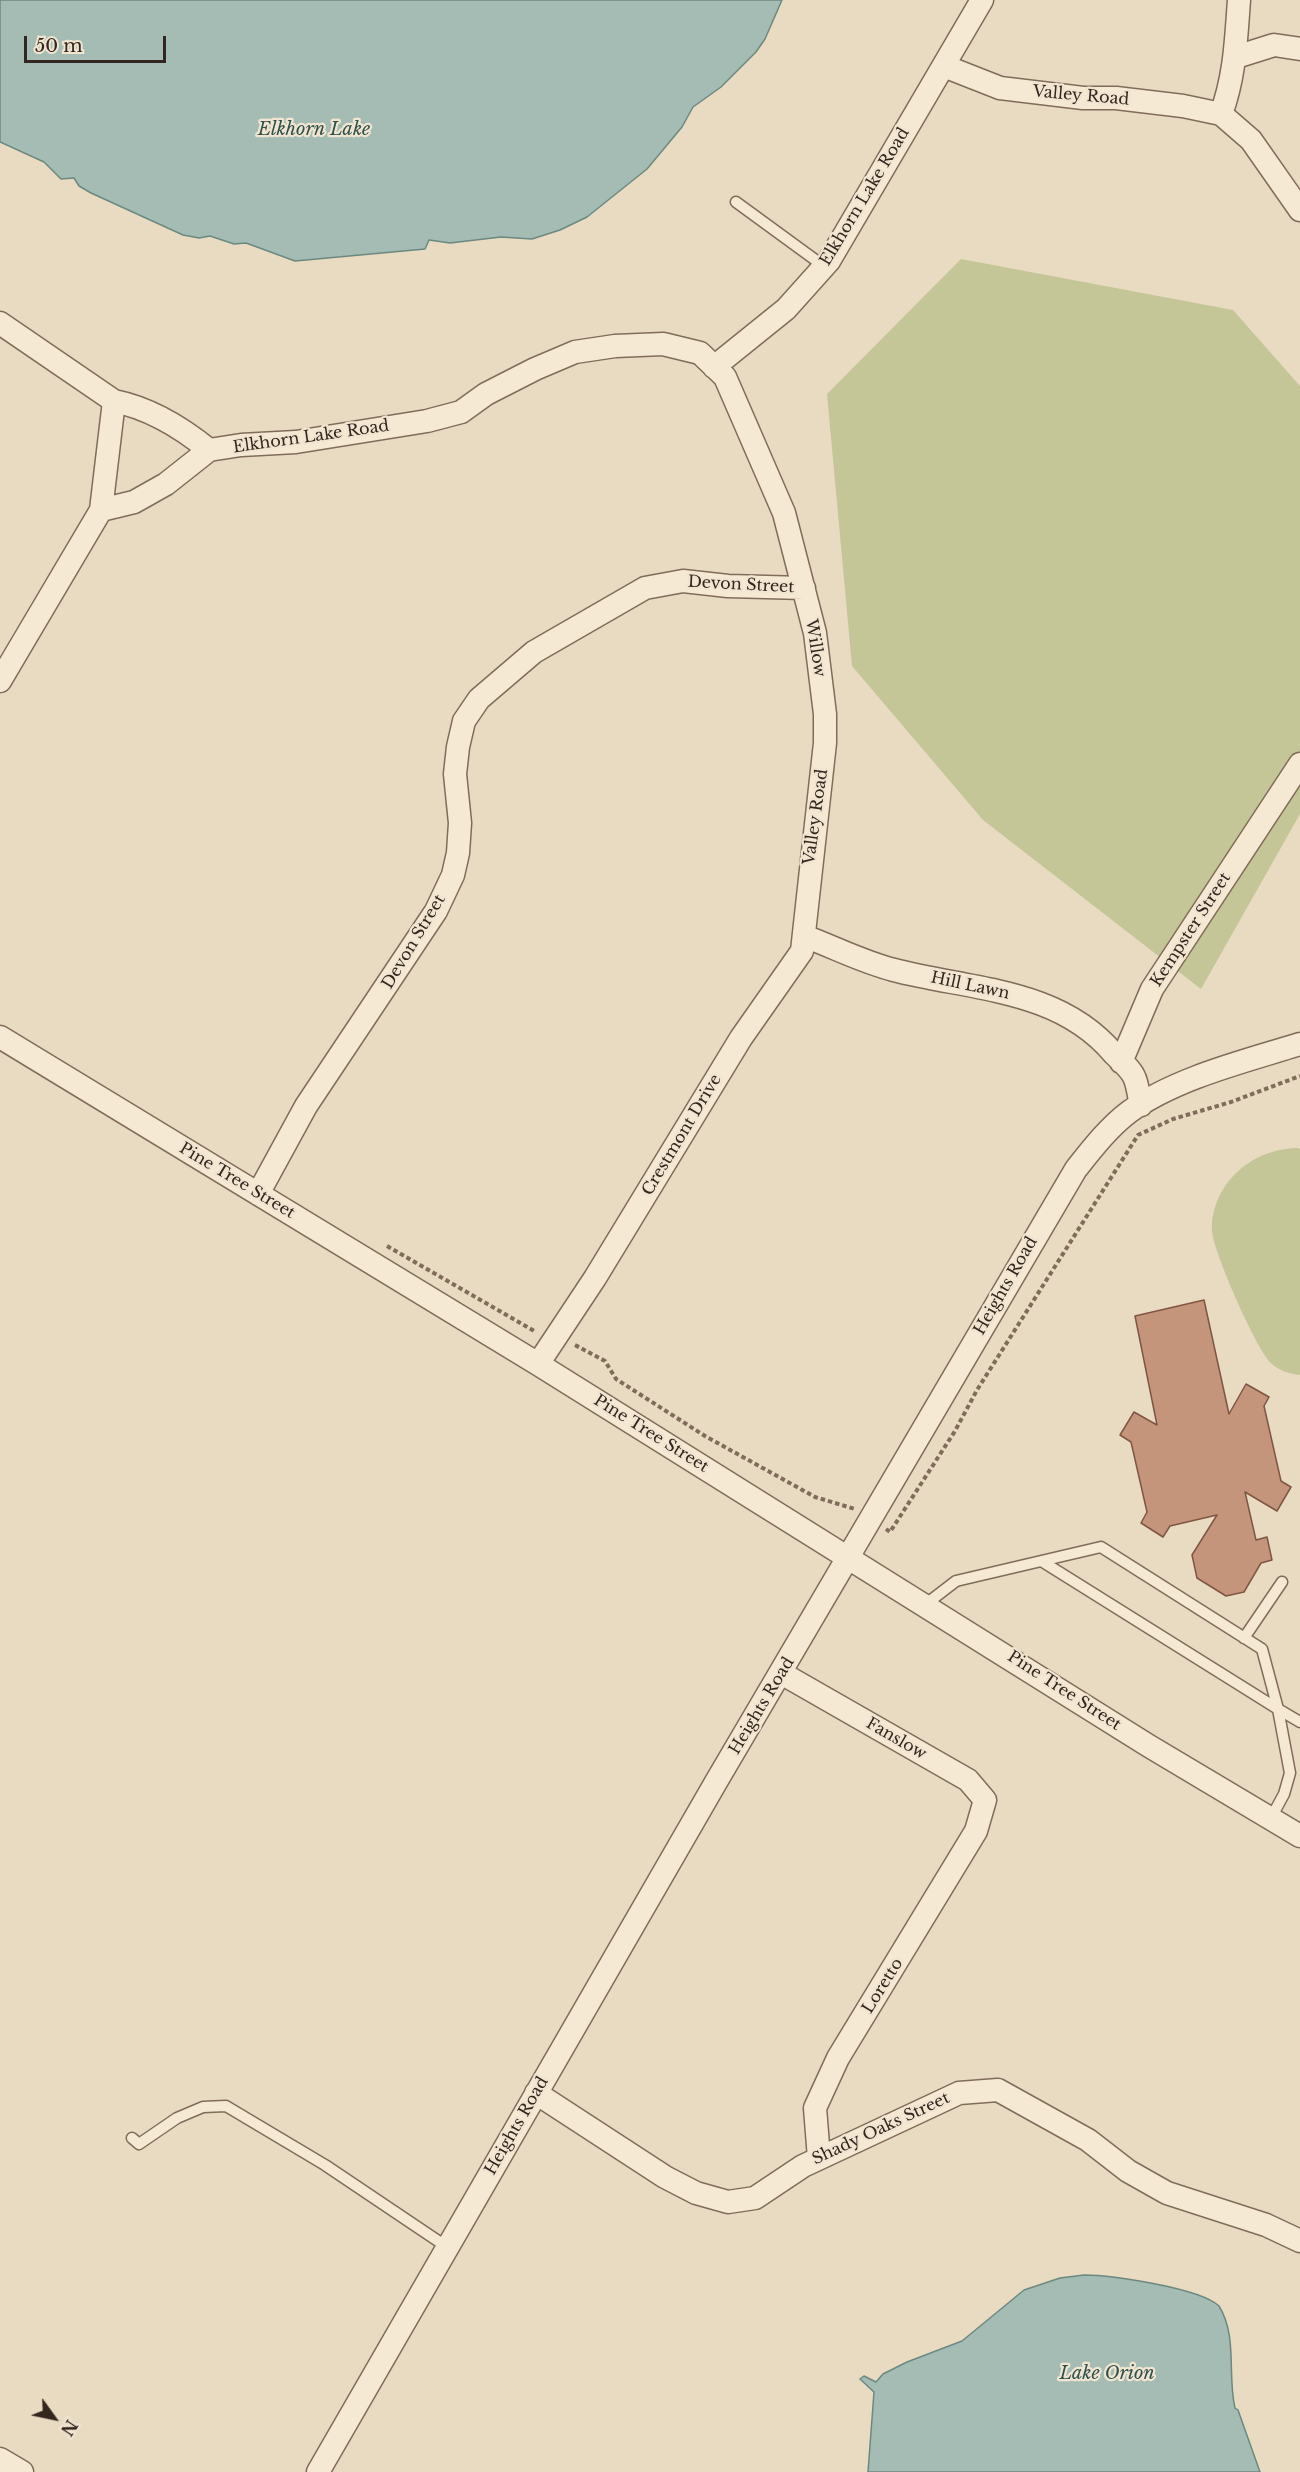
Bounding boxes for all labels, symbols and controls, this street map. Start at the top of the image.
scale bar [27,24,170,62]
text: 50 m [35,35,83,57]
street label: Valley Road [1032,82,1130,110]
water label: Elkhorn Lake [258,119,370,141]
street label: Elkhorn Lake Road [816,125,914,269]
street label: Elkhorn Lake Road [232,417,390,457]
street label: Devon Street [687,573,795,597]
street label: Willow [801,618,829,678]
street label: Valley Road [800,768,832,866]
street label: Kempster Street [1147,869,1235,991]
street label: Devon Street [378,891,450,993]
street label: Hill Lawn [929,968,1011,1004]
street label: Crestmont Drive [638,1071,726,1199]
street label: Pine Tree Street [176,1139,298,1223]
street label: Heights Road [970,1234,1042,1338]
street label: Pine Tree Street [590,1391,712,1477]
street label: Pine Tree Street [1004,1647,1124,1735]
street label: Heights Road [725,1654,799,1758]
street label: Fanslow [863,1714,929,1764]
street label: Loretto [859,1955,907,2017]
street label: Heights Road [481,2074,553,2178]
street label: Shady Oaks Street [809,2089,953,2169]
water label: Lake Orion [1059,2363,1155,2385]
north arrow [24,2388,84,2448]
text: N [57,2416,82,2440]

